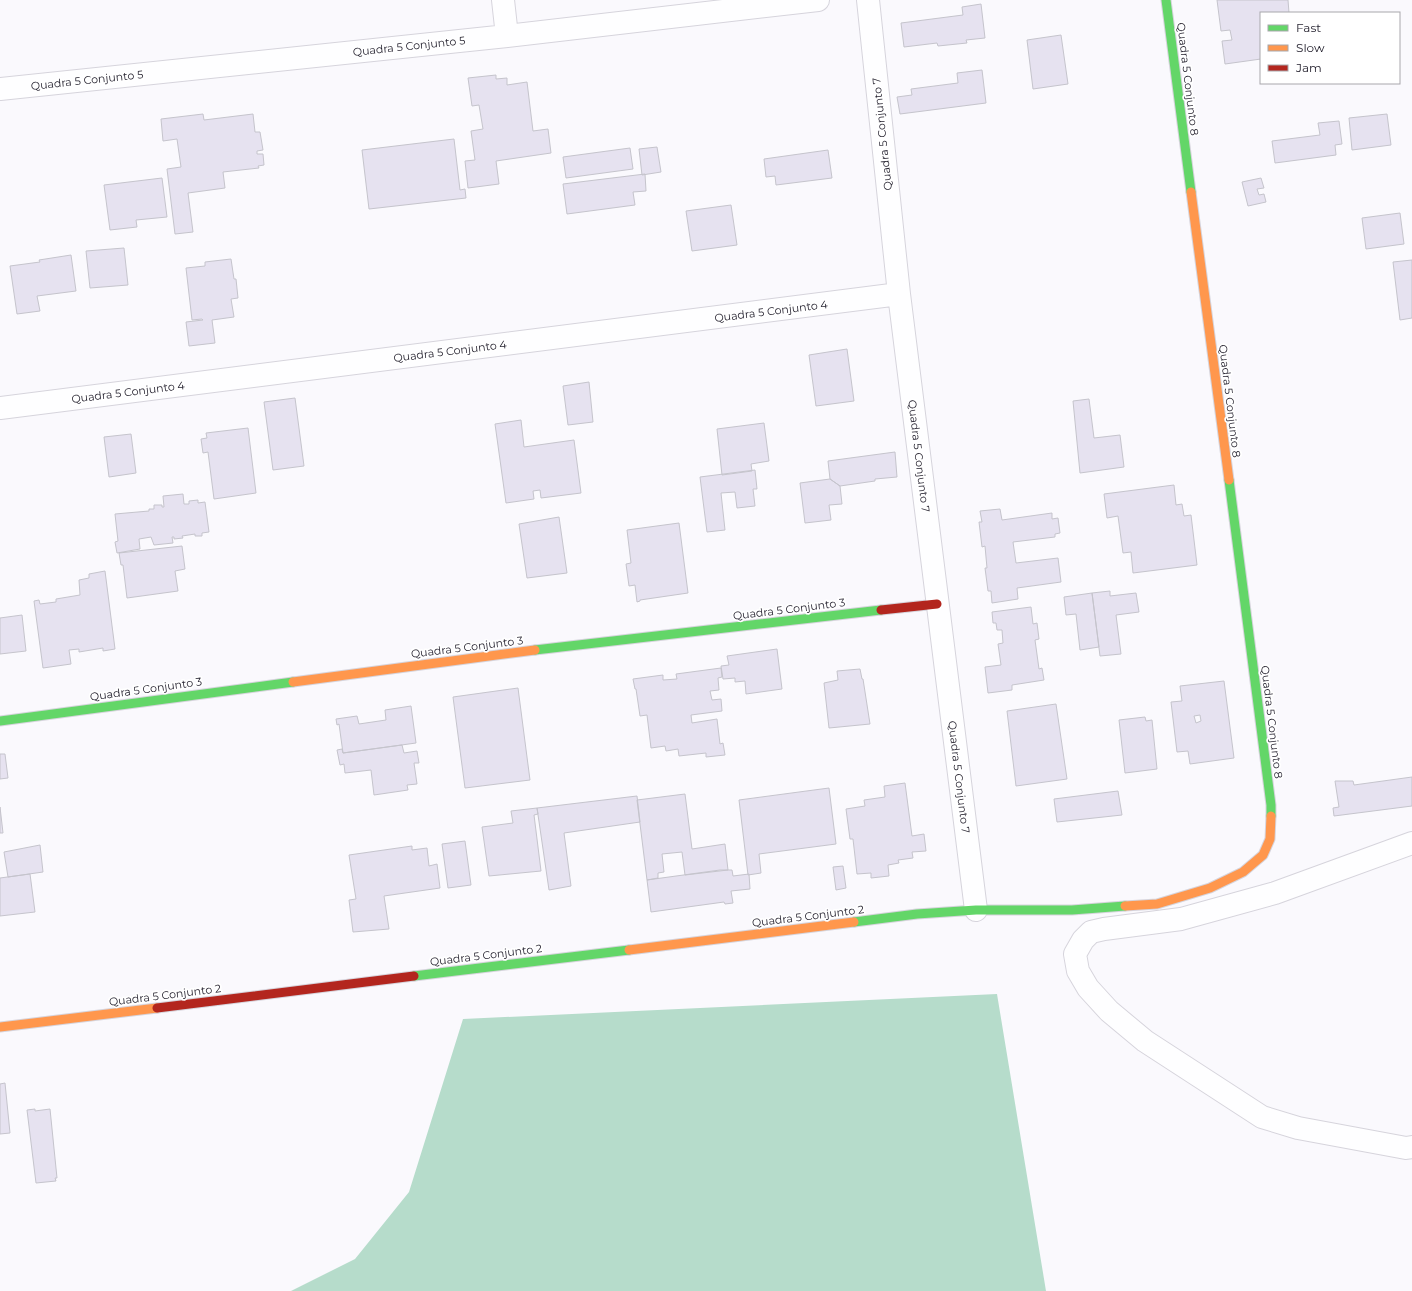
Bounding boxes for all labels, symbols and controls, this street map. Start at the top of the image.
legend [1260,12,1400,84]
text: Fast [1296,20,1321,35]
street label: Quadra 5 Conjunto 8 [1174,22,1202,136]
street label: Quadra 5 Conjunto 5 [352,33,466,59]
text: Slow [1296,40,1325,55]
text: Jam [1295,60,1322,75]
street label: Quadra 5 Conjunto 5 [30,67,144,93]
street label: Quadra 5 Conjunto 7 [869,77,895,191]
street label: Quadra 5 Conjunto 4 [714,297,829,325]
street label: Quadra 5 Conjunto 4 [393,337,508,365]
street label: Quadra 5 Conjunto 8 [1216,344,1244,458]
street label: Quadra 5 Conjunto 4 [71,378,186,406]
street label: Quadra 5 Conjunto 7 [905,399,933,513]
street label: Quadra 5 Conjunto 3 [732,595,846,623]
street label: Quadra 5 Conjunto 3 [410,633,524,661]
street label: Quadra 5 Conjunto 8 [1258,665,1286,779]
street label: Quadra 5 Conjunto 3 [89,674,203,704]
street label: Quadra 5 Conjunto 7 [945,720,973,834]
street label: Quadra 5 Conjunto 2 [751,902,865,930]
street label: Quadra 5 Conjunto 2 [429,941,543,969]
street label: Quadra 5 Conjunto 2 [108,981,222,1009]

